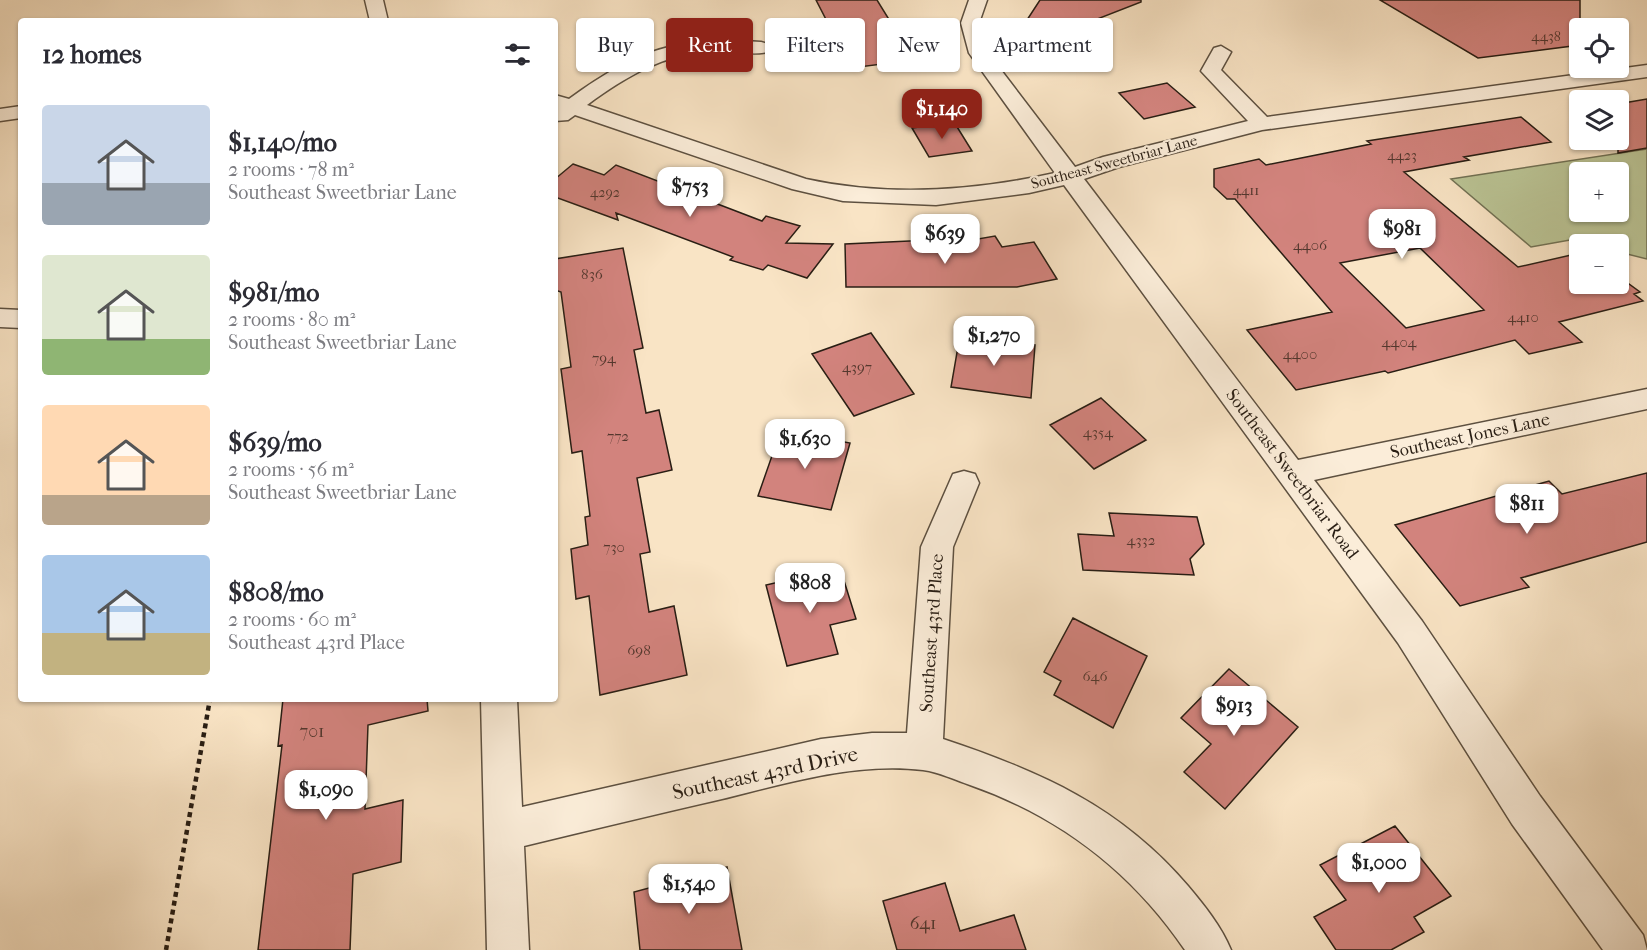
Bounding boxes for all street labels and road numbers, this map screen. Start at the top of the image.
street label: Southeast Sweetbriar Lane [1029,131,1200,193]
street label: Southeast Sweetbriar Road [1221,385,1363,563]
street label: Southeast Jones Lane [1388,409,1552,463]
street label: Southeast 43rd Place [916,553,948,713]
street label: Southeast 43rd Drive [670,742,860,804]

